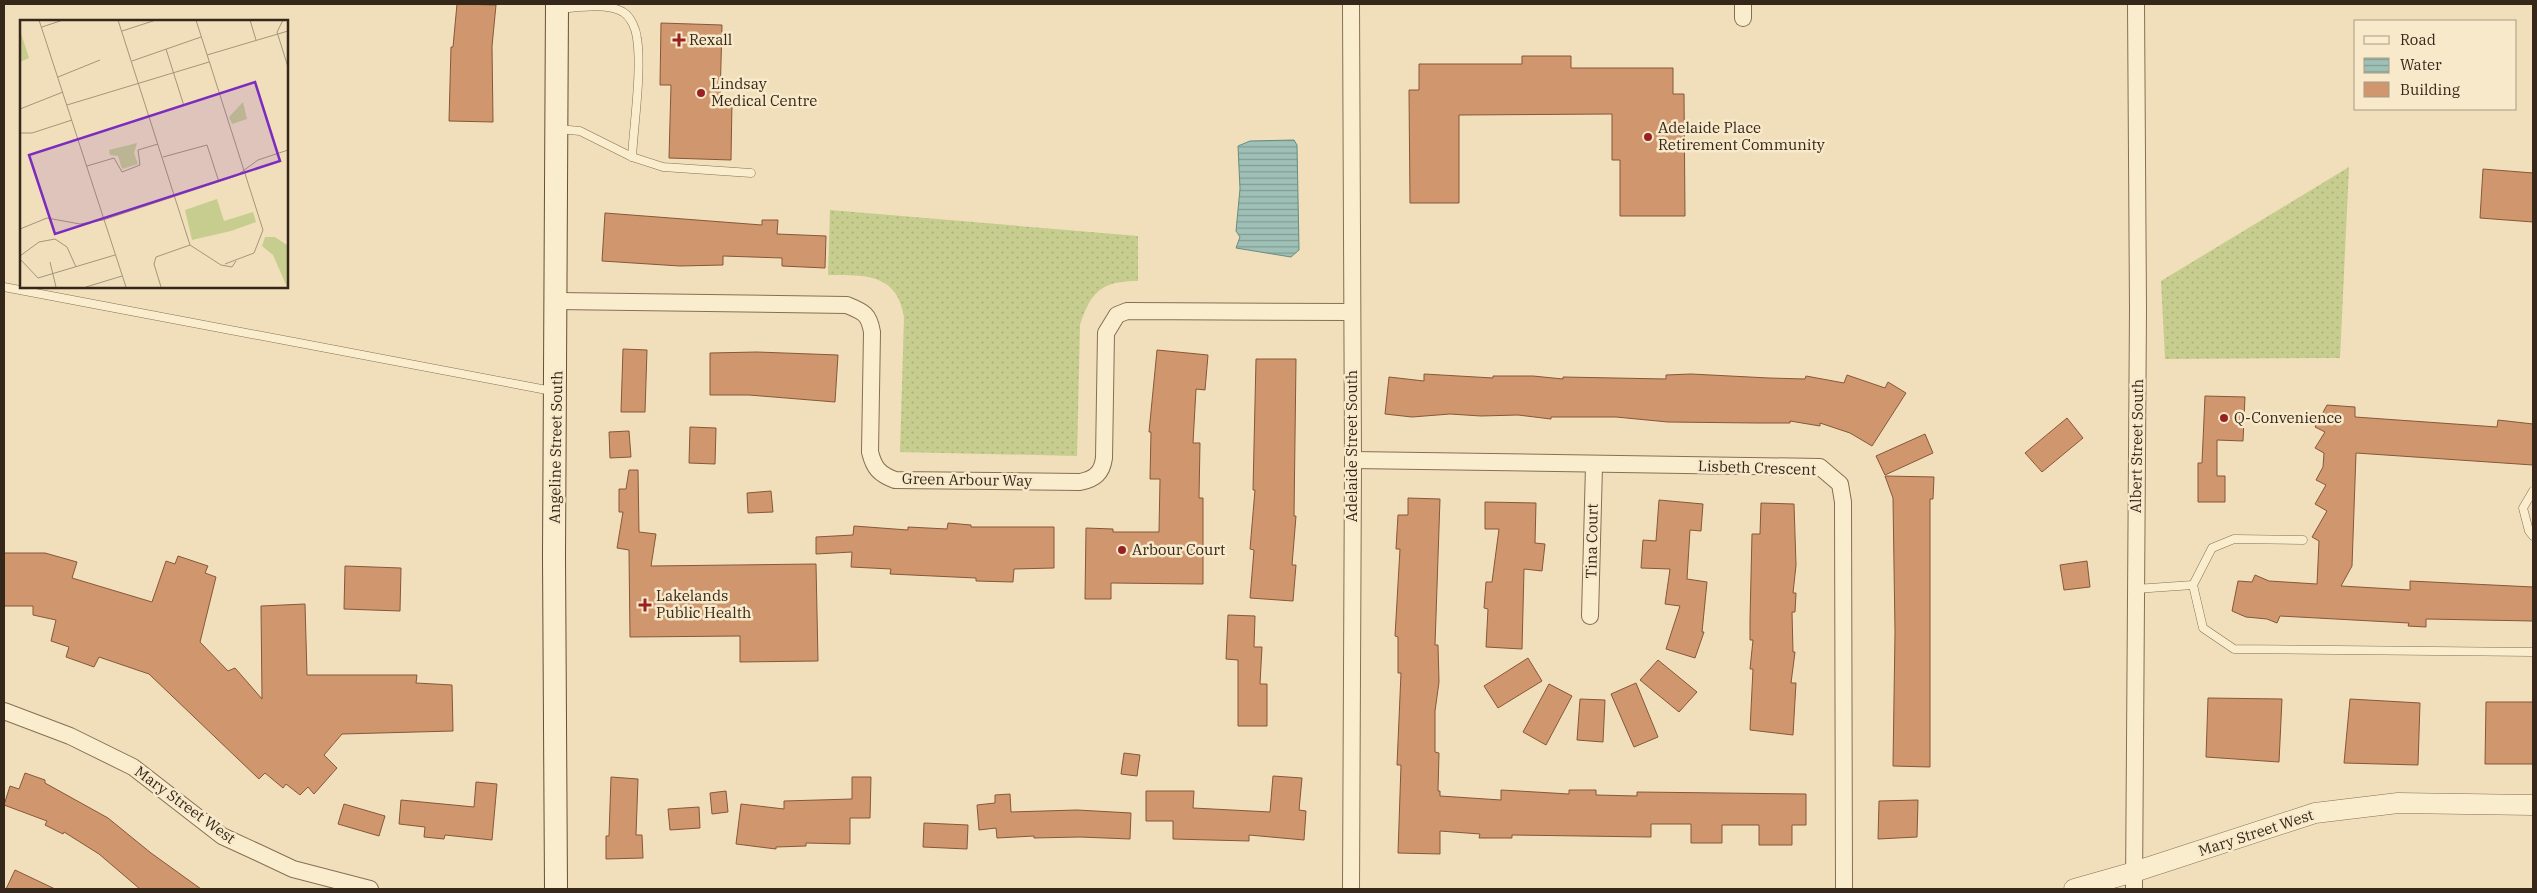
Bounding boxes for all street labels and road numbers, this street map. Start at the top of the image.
street label: Angeline Street South [545,370,566,524]
street label: Adelaide Street South [1342,370,1361,522]
street label: Albert Street South [2126,379,2147,513]
street label: Lisbeth Crescent [1698,456,1816,479]
street label: Green Arbour Way [902,469,1032,490]
street label: Tina Court [1581,503,1602,579]
street label: Mary Street West [131,762,239,848]
street label: Mary Street West [2196,805,2316,860]

